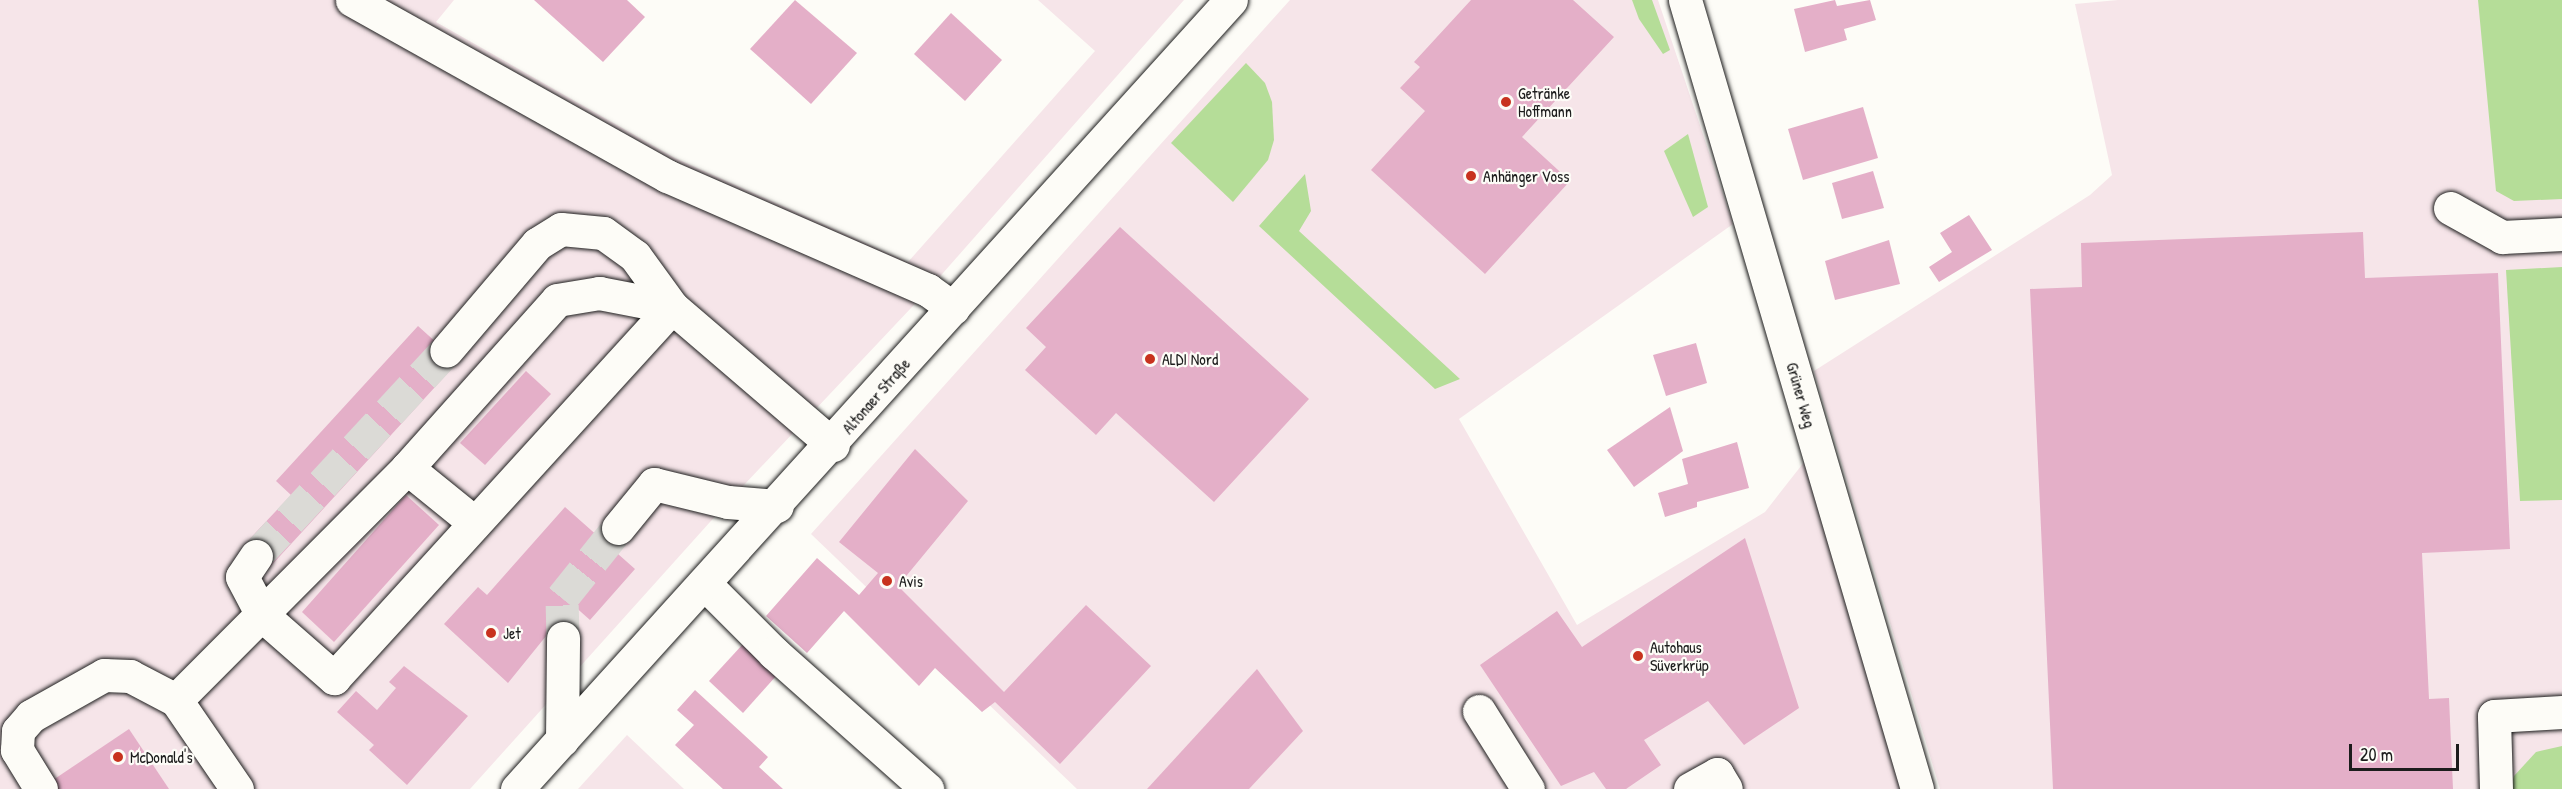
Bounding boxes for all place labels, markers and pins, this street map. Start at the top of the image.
place label: Getränke Hoffmann [1518,83,1572,121]
marker: Getränke Hoffmann [1499,95,1513,109]
place label: Anhänger Voss [1483,166,1569,186]
marker: Anhänger Voss [1464,169,1478,183]
place label: ALDI Nord [1162,349,1218,369]
marker: ALDI Nord [1143,352,1157,366]
place label: Avis [899,571,923,591]
marker: Avis [880,574,894,588]
place label: Jet [503,623,521,643]
marker: Jet [484,626,498,640]
place label: Autohaus Süverkrüp [1650,637,1709,675]
marker: Autohaus Süverkrüp [1631,649,1645,663]
place label: McDonald's [130,747,193,767]
marker: McDonald's [111,750,125,764]

